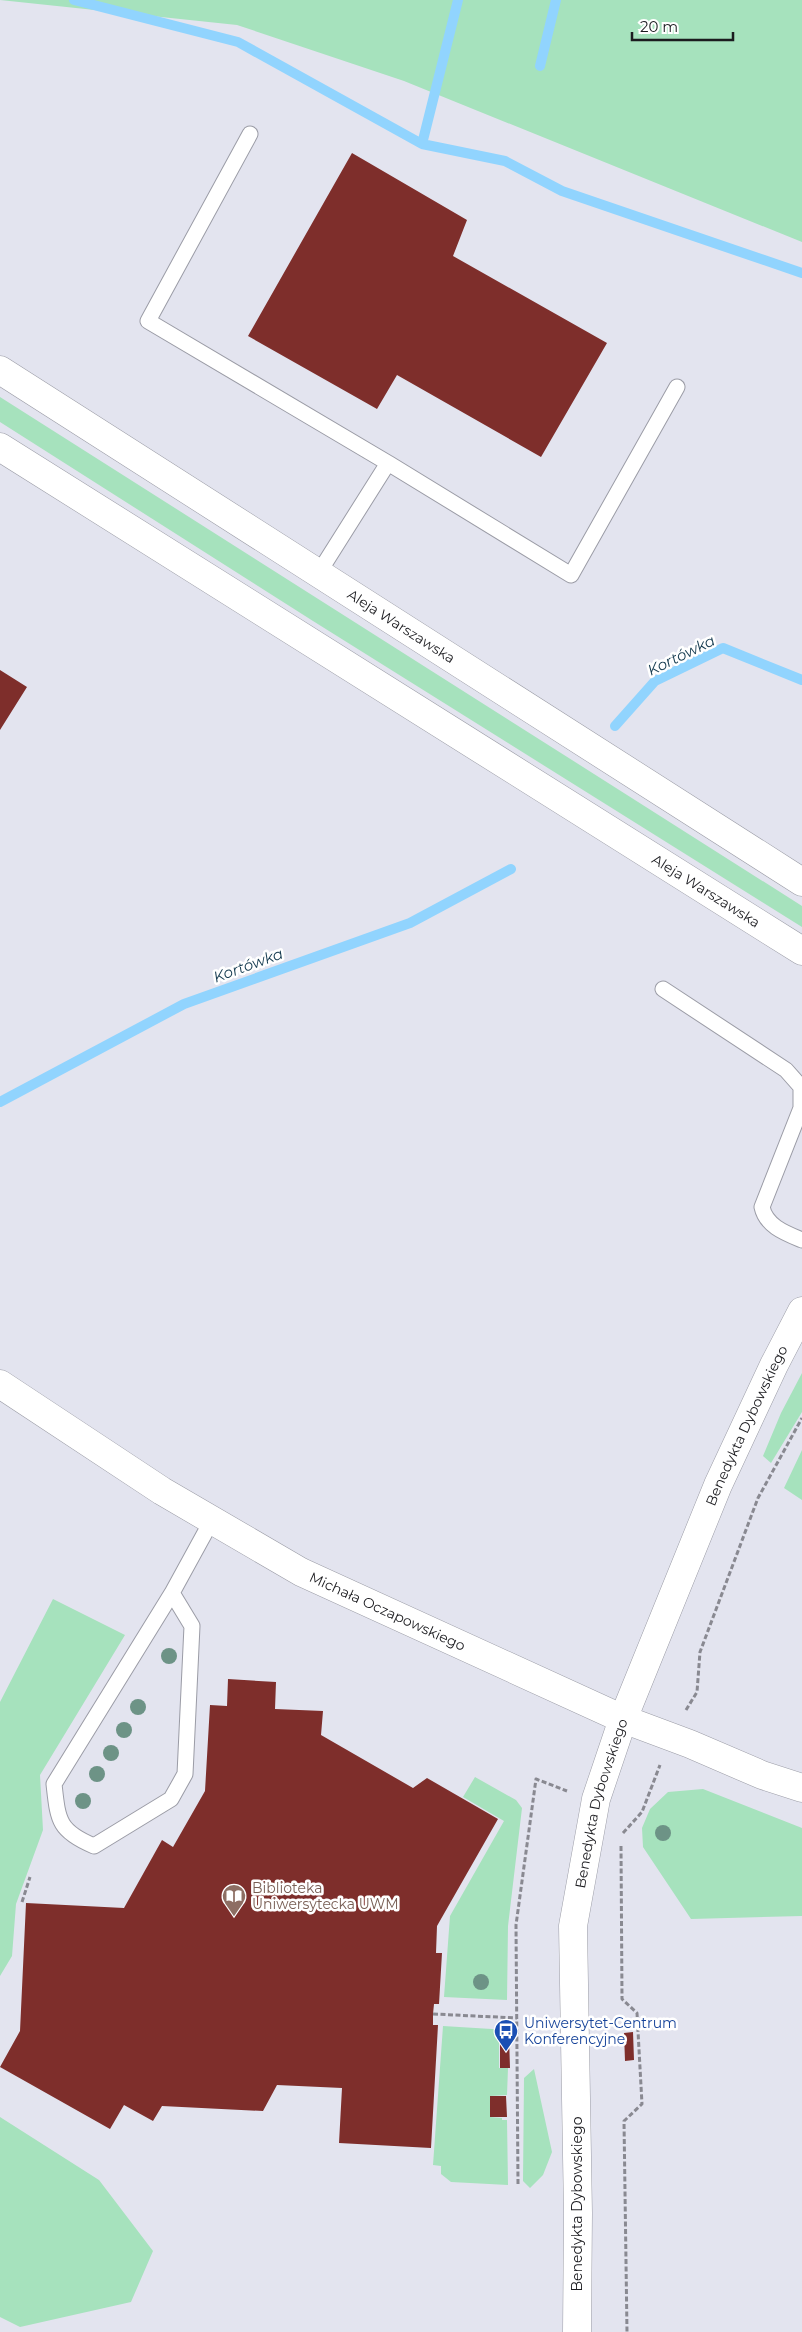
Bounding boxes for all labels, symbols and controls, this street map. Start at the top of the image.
scale bar [632,10,733,42]
text: 20 m [640,17,678,36]
street label: Aleja Warszawska [344,585,458,667]
water label: Kortówka [644,630,718,680]
street label: Aleja Warszawska [649,850,764,931]
water label: Kortówka [210,944,286,986]
street label: Benedykta Dybowskiego [702,1342,792,1508]
street label: Michała Oczapowskiego [307,1568,468,1655]
street label: Benedykta Dybowskiego [571,1716,632,1890]
place label: Biblioteka Uniwersytecka UWM [252,1879,399,1913]
library icon: Biblioteka Uniwersytecka UWM [221,1883,247,1917]
place label: Uniwersytet-Centrum Konferencyjne [524,2014,677,2048]
bus stop icon: Uniwersytet-Centrum Konferencyjne [493,2018,519,2052]
street label: Benedykta Dybowskiego [568,2116,586,2291]

